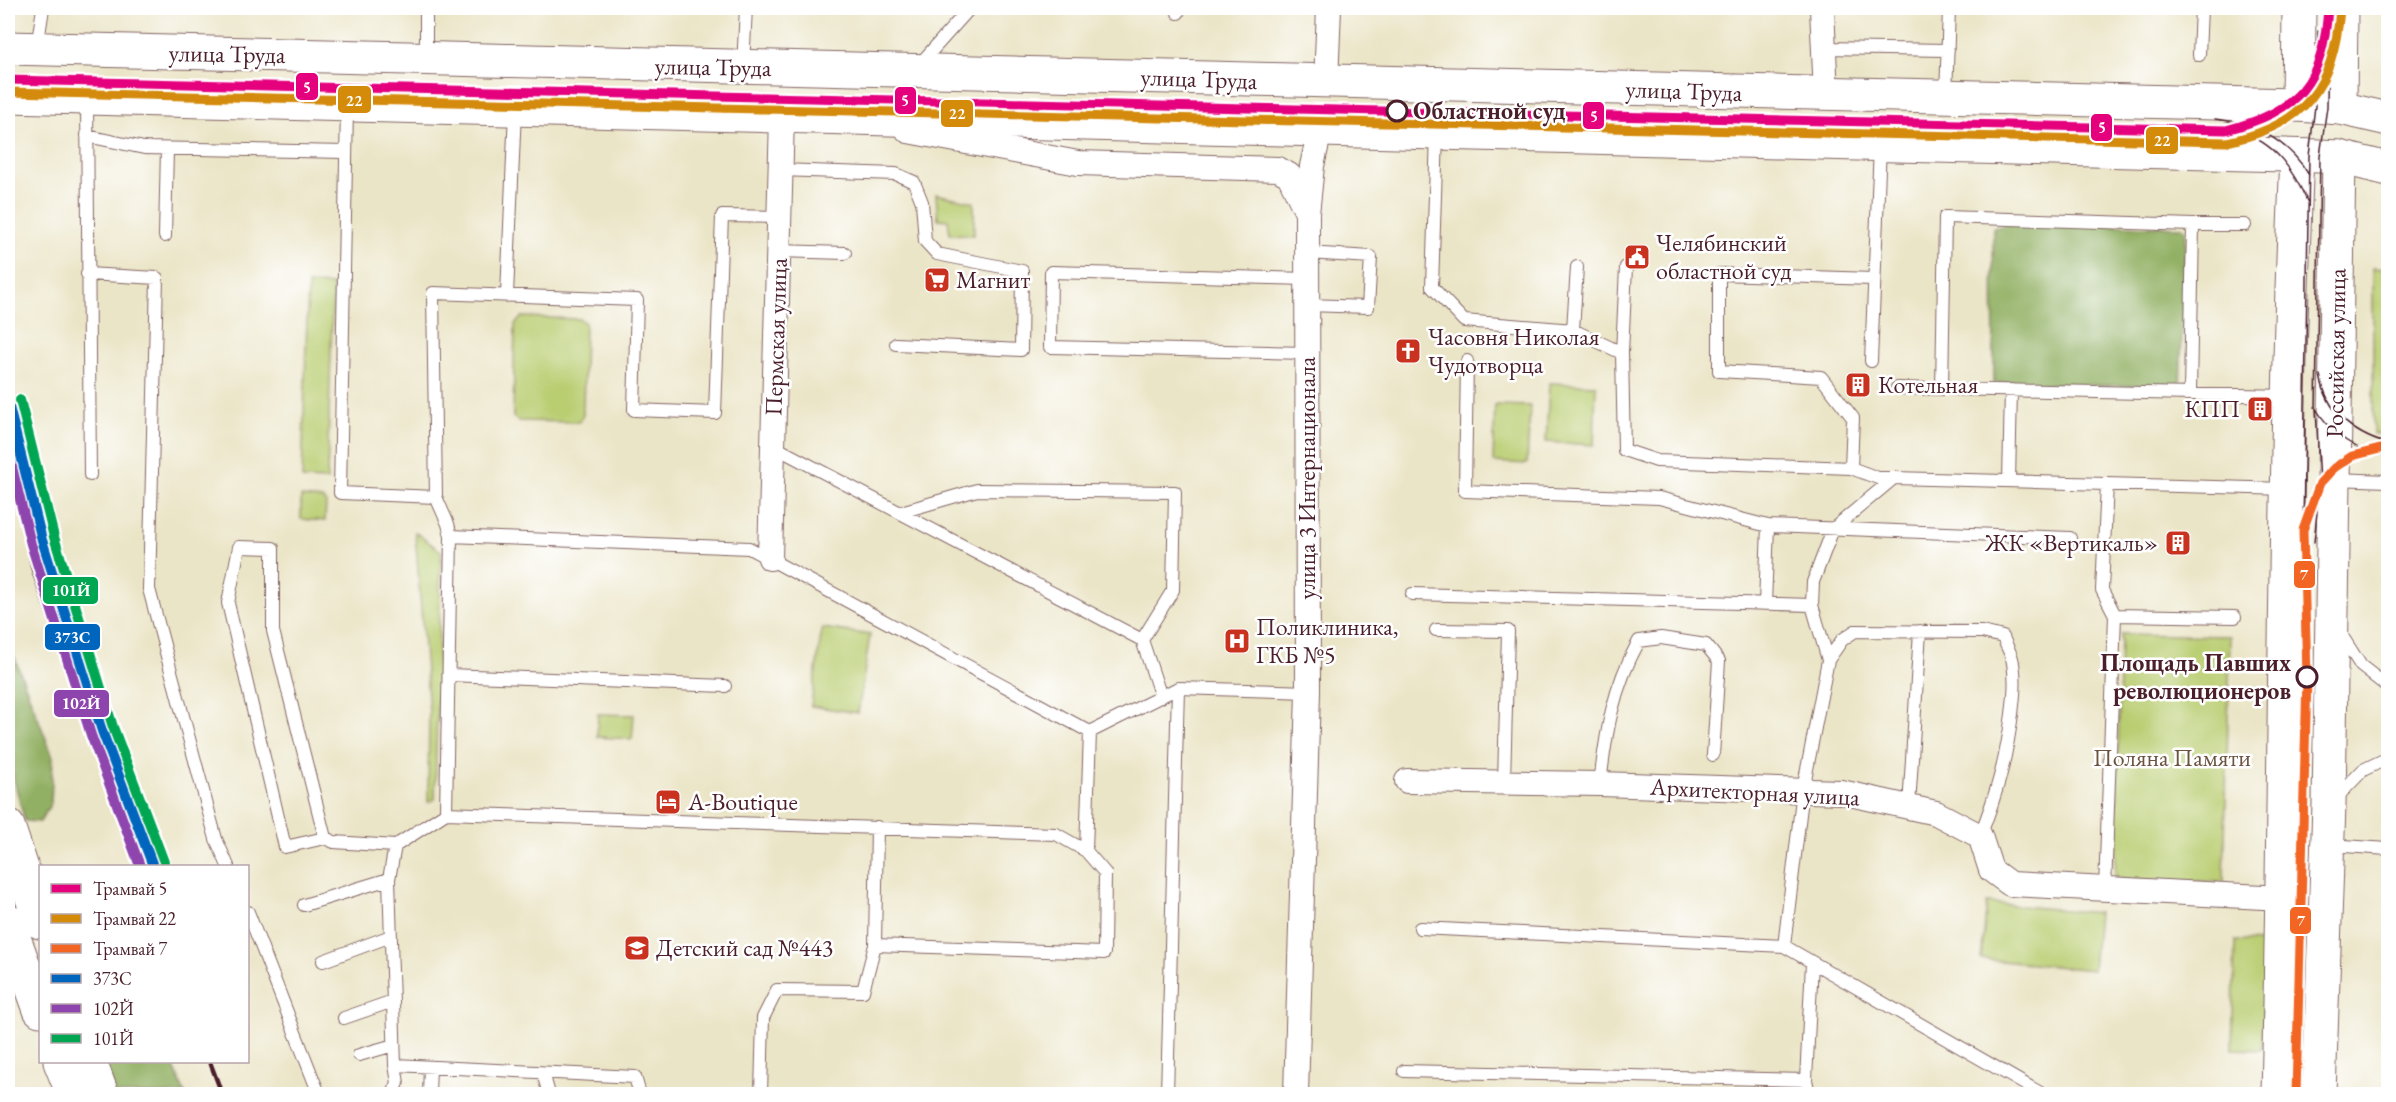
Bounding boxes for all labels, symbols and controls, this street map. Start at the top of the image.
street label: улица Труда [168,37,286,70]
street label: улица Труда [654,50,772,83]
street label: улица Труда [1140,61,1258,96]
line badge: 5 [295,72,319,101]
street label: улица Труда [1625,73,1743,108]
text: 5 [303,77,311,98]
line badge: 22 [337,85,372,114]
line badge: 5 [894,86,917,115]
text: 22 [346,90,363,111]
text: 5 [901,90,909,111]
place label: Областной суд [1413,95,1566,127]
line badge: 22 [940,99,974,128]
marker: Областной суд [1386,100,1408,122]
line badge: 5 [1582,101,1605,130]
text: 22 [949,103,966,124]
text: 5 [1590,106,1598,127]
line badge: 5 [2090,113,2113,142]
text: 5 [2098,117,2106,138]
line badge: 22 [2145,126,2179,155]
text: 22 [2154,130,2171,151]
place label: Челябинский областной суд [1656,227,1791,286]
public building icon: Челябинский областной суд [1622,242,1652,272]
street label: Пермская улица [757,257,794,417]
place label: Магнит [956,264,1030,295]
supermarket icon: Магнит [922,265,952,295]
street label: Российская улица [2319,267,2352,438]
place label: Часовня Николая Чудотворца [1428,321,1600,380]
church icon: Часовня Николая Чудотворца [1393,336,1423,366]
street label: улица 3 Интернационала [1291,356,1322,599]
place label: Котельная [1878,369,1978,400]
building icon: Котельная [1843,370,1873,400]
place label: КПП [2184,393,2240,424]
building icon: КПП [2245,394,2275,424]
place label: ЖК «Вертикаль» [1984,527,2158,558]
building icon: ЖК «Вертикаль» [2163,528,2193,558]
line badge: 7 [2293,560,2316,589]
text: 7 [2300,564,2309,585]
line badge: 101Й [42,576,99,605]
text: 101Й [52,580,90,601]
place label: Поликлиника, ГКБ №5 [1256,611,1398,670]
line badge: 373C [44,623,101,651]
hospital icon: Поликлиника, ГКБ №5 [1222,626,1252,656]
text: 373C [54,627,90,648]
place label: Площадь Павших революционеров [2100,647,2291,706]
marker: Площадь Павших революционеров [2296,666,2318,688]
line badge: 102Й [53,689,110,718]
text: 102Й [62,693,100,714]
park label: Поляна Памяти [2093,742,2251,773]
street label: Архитекторная улица [1649,770,1861,812]
place label: A-Boutique [687,786,798,817]
hotel icon: A-Boutique [653,787,683,817]
legend [39,865,249,1063]
text: Трамвай 5 [93,877,167,900]
line badge: 7 [2289,906,2312,935]
text: Трамвай 22 [93,907,176,930]
text: 7 [2297,910,2306,931]
place label: Детский сад №443 [656,932,833,963]
school or university icon: Детский сад №443 [622,933,652,963]
text: Трамвай 7 [93,937,168,960]
text: 373C [93,967,132,990]
text: 102Й [93,997,134,1020]
text: 101Й [93,1027,134,1050]

